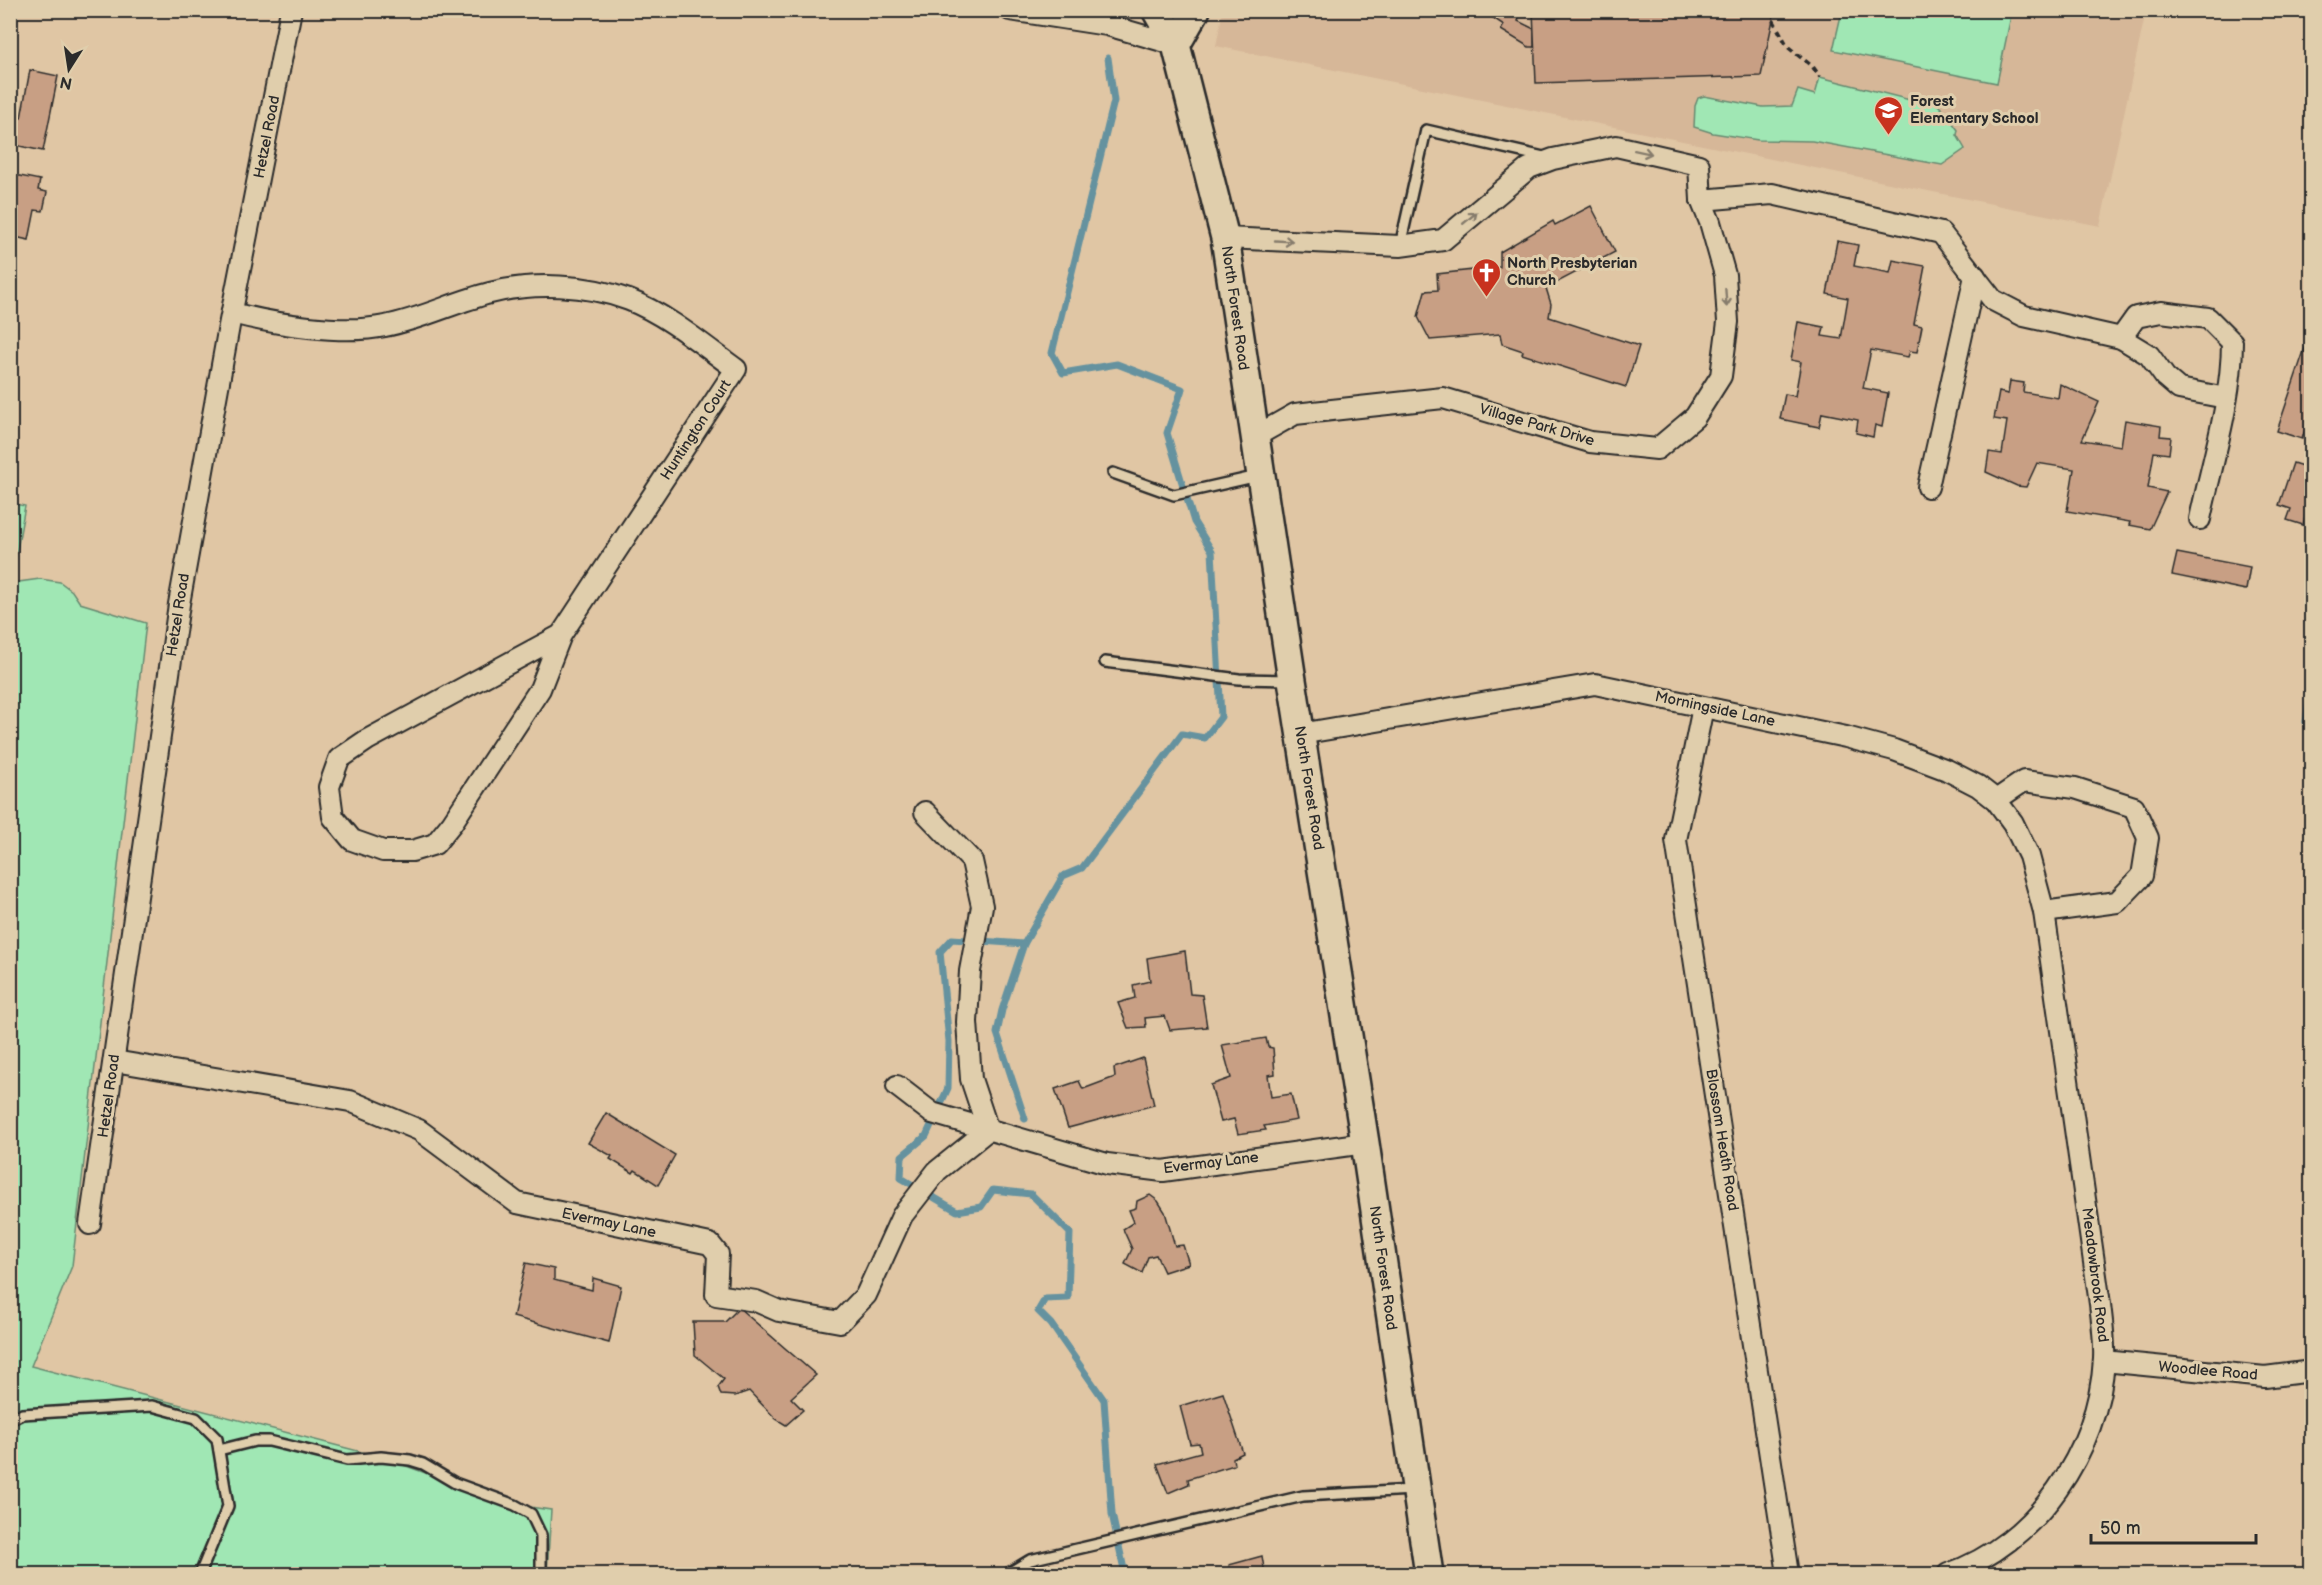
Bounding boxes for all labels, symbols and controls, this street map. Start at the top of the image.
north arrow [39,39,99,99]
text: N [58,72,74,93]
place label: Forest Elementary School [1910,92,2038,128]
street label: Hetzel Road [250,94,284,180]
school or university icon: Forest Elementary School [1873,94,1905,136]
one-way arrow [1633,146,1652,158]
one-way arrow [1462,211,1477,225]
one-way arrow [1273,235,1293,246]
street label: North Forest Road [1217,244,1253,372]
place label: North Presbyterian Church [1507,254,1637,290]
church icon: North Presbyterian Church [1470,256,1502,298]
one-way arrow [1721,288,1732,308]
street label: Huntington Court [657,376,736,484]
street label: Village Park Drive [1477,399,1597,451]
street label: Hetzel Road [162,572,194,658]
street label: Morningside Lane [1653,687,1777,731]
street label: North Forest Road [1290,724,1328,852]
street label: Hetzel Road [94,1053,124,1139]
street label: Blossom Heath Road [1701,1068,1743,1212]
street label: Evermay Lane [1162,1148,1260,1178]
street label: Evermay Lane [560,1204,658,1242]
street label: North Forest Road [1365,1204,1401,1332]
street label: Meadowbrook Road [2077,1206,2113,1344]
street label: Woodlee Road [2157,1357,2259,1385]
scale bar [2091,1507,2256,1545]
text: 50 m [2100,1518,2141,1539]

